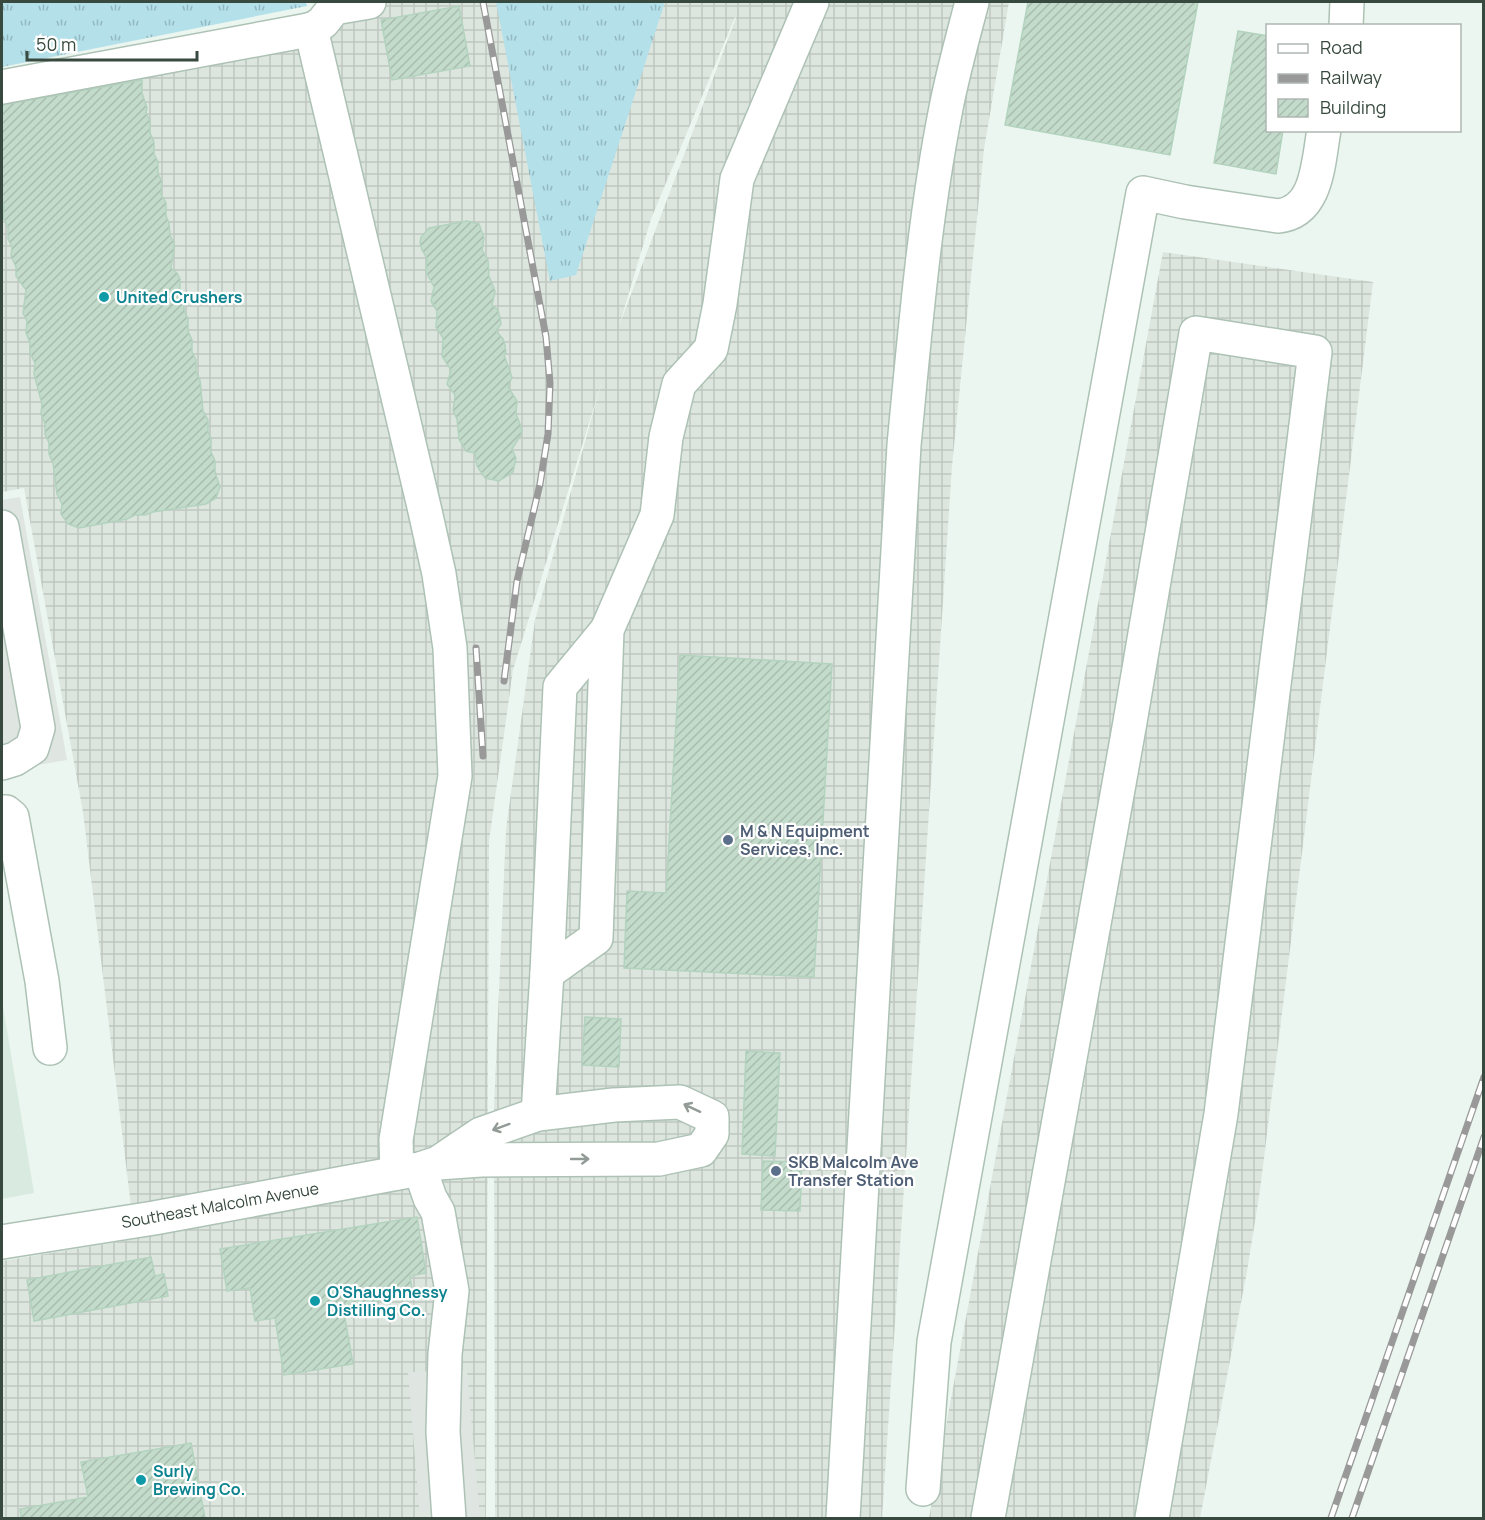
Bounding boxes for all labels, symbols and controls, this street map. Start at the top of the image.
scale bar [27,24,196,62]
legend [1266,24,1461,132]
text: 50 m [36,32,76,56]
text: Road [1320,35,1363,59]
text: Railway [1320,65,1382,89]
text: Building [1320,95,1386,119]
place label: United Crushers [116,286,243,308]
marker: United Crushers [97,290,111,304]
place label: M & N Equipment Services, Inc. [740,820,870,860]
marker: M & N Equipment Services, Inc. [721,833,735,847]
one-way arrow [684,1101,702,1113]
one-way arrow [493,1122,511,1133]
place label: SKB Malcolm Ave Transfer Station [788,1151,919,1191]
one-way arrow [570,1153,590,1165]
marker: SKB Malcolm Ave Transfer Station [769,1164,783,1178]
street label: Southeast Malcolm Avenue [119,1177,321,1233]
place label: O'Shaughnessy Distilling Co. [327,1281,447,1321]
marker: O'Shaughnessy Distilling Co. [308,1294,322,1308]
place label: Surly Brewing Co. [153,1460,245,1500]
marker: Surly Brewing Co. [134,1473,148,1487]

